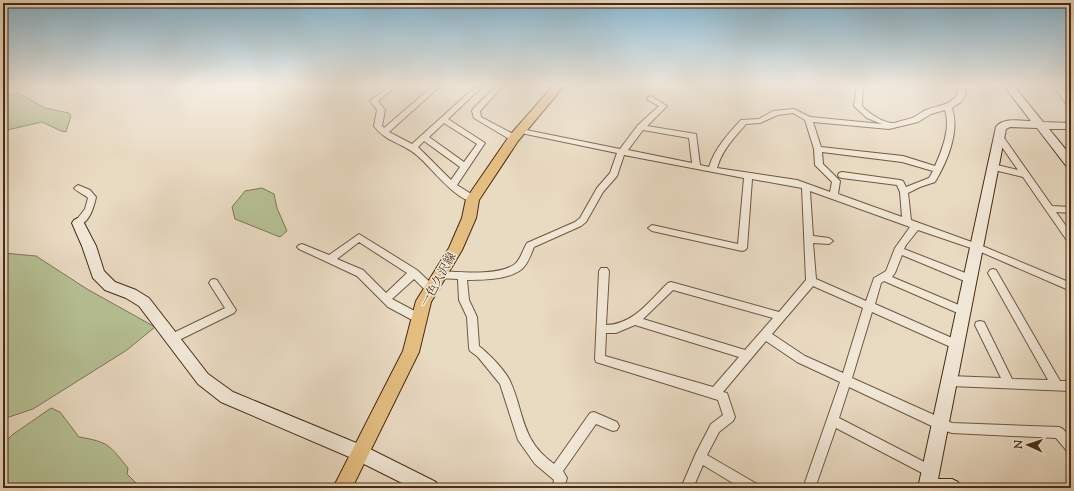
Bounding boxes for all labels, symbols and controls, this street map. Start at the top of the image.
street label: 一色久沢線 [417,249,461,311]
north arrow [1008,425,1048,465]
text: N [1011,440,1027,450]

